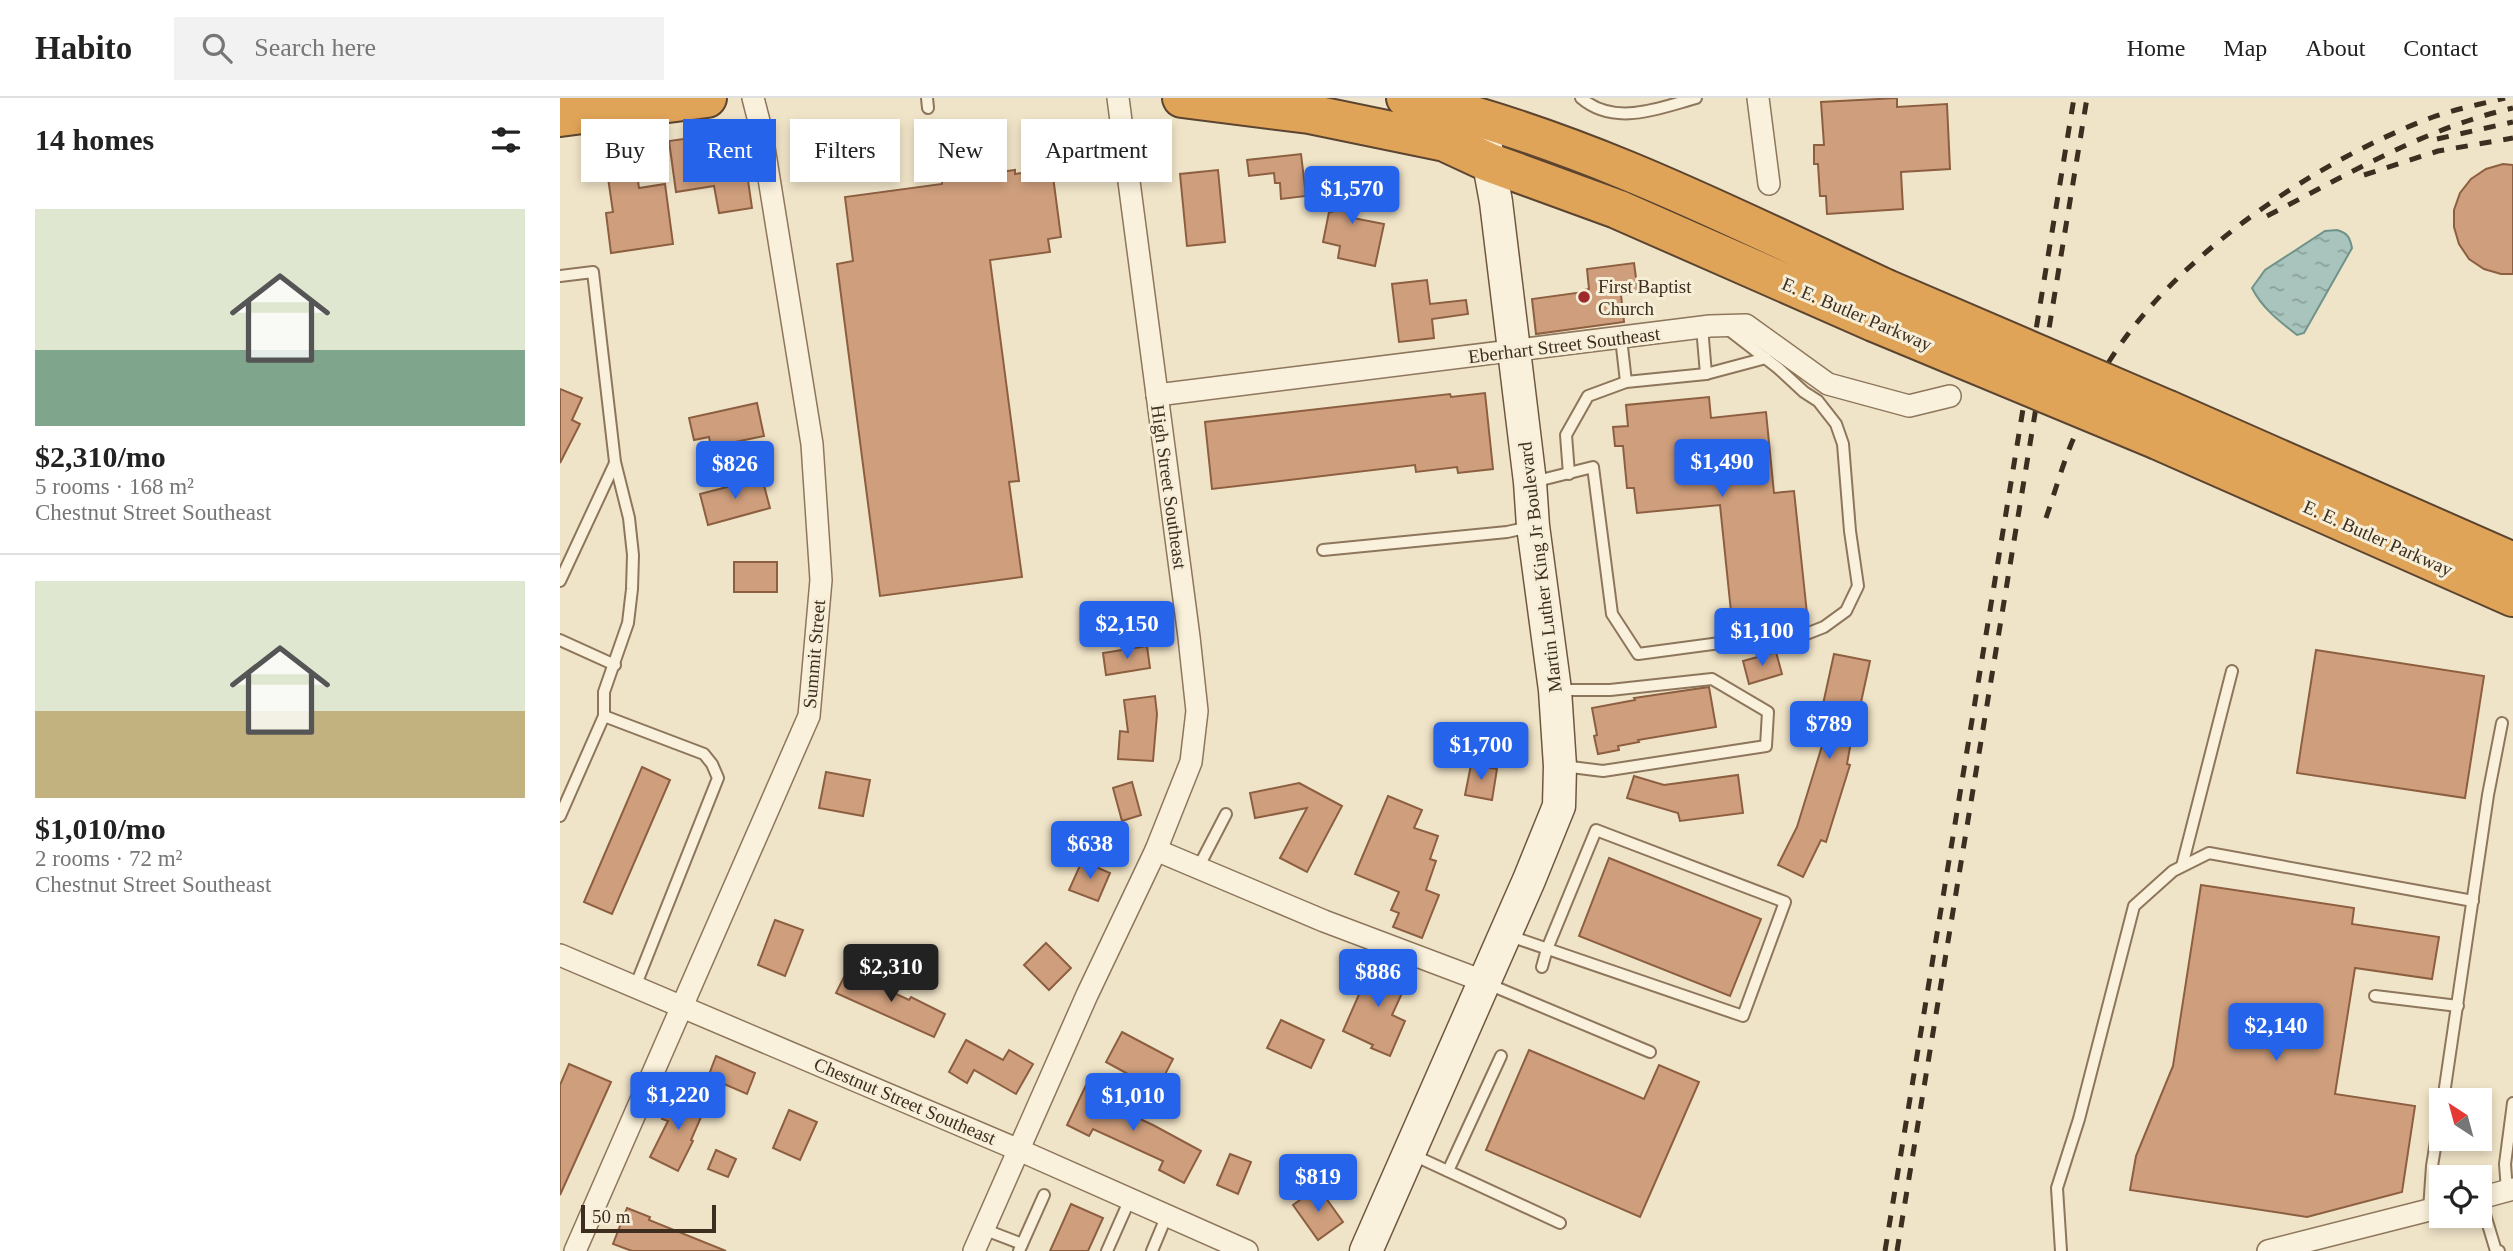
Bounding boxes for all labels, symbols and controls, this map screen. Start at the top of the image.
search box [174,17,664,80]
icon: search [198,29,236,67]
text: Habito [35,30,132,66]
text: Search here [254,33,376,62]
text: Home [2127,35,2185,61]
text: Map [2223,35,2267,61]
text: About [2305,35,2365,61]
text: Contact [2403,35,2478,61]
chip: Buy [581,119,669,182]
chip: Rent [683,119,776,182]
chip: Filters [790,119,900,182]
chip: New [914,119,1007,182]
chip: Apartment [1021,119,1172,182]
icon: filters [487,121,525,159]
text: 14 homes [35,123,154,156]
pin: $1,570 [1295,166,1409,226]
text: $1,570 [1320,176,1384,201]
icon: home [217,255,343,381]
street label: E. E. Butler Parkway [1779,273,1936,355]
place label: First Baptist Church [1598,276,1692,319]
marker: First Baptist Church [1576,289,1592,305]
street label: Eberhart Street Southeast [1467,323,1662,367]
street label: High Street Southeast [1147,403,1191,571]
text: $2,310/mo [35,440,166,473]
street label: Martin Luther King Jr Boulevard [1514,440,1566,693]
pin: $1,490 [1665,440,1779,499]
pin: $826 [694,442,776,501]
text: $1,490 [1690,449,1754,474]
text: $826 [712,451,758,476]
text: 5 rooms · 168 m² [35,474,194,499]
street label: E. E. Butler Parkway [2300,496,2456,581]
text: Chestnut Street Southeast [35,500,271,525]
street label: Summit Street [799,598,829,709]
pin: $2,150 [1070,602,1184,661]
pin: $1,100 [1705,608,1819,668]
text: $2,150 [1095,611,1159,636]
text: $1,100 [1730,618,1794,643]
icon: home [217,627,343,753]
pin: $789 [1788,702,1870,761]
text: $789 [1806,711,1852,736]
pin: $1,700 [1424,722,1538,782]
text: $1,700 [1449,732,1513,757]
text: $1,010/mo [35,812,166,845]
pin: $638 [1049,822,1131,881]
text: $638 [1067,831,1113,856]
text: 2 rooms · 72 m² [35,846,182,871]
text: Chestnut Street Southeast [35,872,271,897]
pin: $2,310 [834,944,948,1004]
pin: $886 [1337,950,1419,1009]
text: $2,310 [859,954,923,979]
text: $886 [1355,959,1401,984]
pin: $2,140 [2219,1004,2333,1063]
text: $2,140 [2244,1013,2308,1038]
street label: Chestnut Street Southeast [811,1053,1000,1149]
pin: $1,220 [621,1072,735,1132]
pin: $1,010 [1076,1074,1190,1133]
text: $1,220 [646,1082,710,1107]
text: $1,010 [1101,1083,1165,1108]
north arrow [2429,1088,2492,1152]
map controls [2429,1088,2492,1228]
pin: $819 [1277,1154,1359,1214]
text: $819 [1295,1164,1341,1189]
button: locate [2429,1165,2492,1228]
scale bar [581,1202,716,1234]
text: 50 m [592,1206,631,1227]

